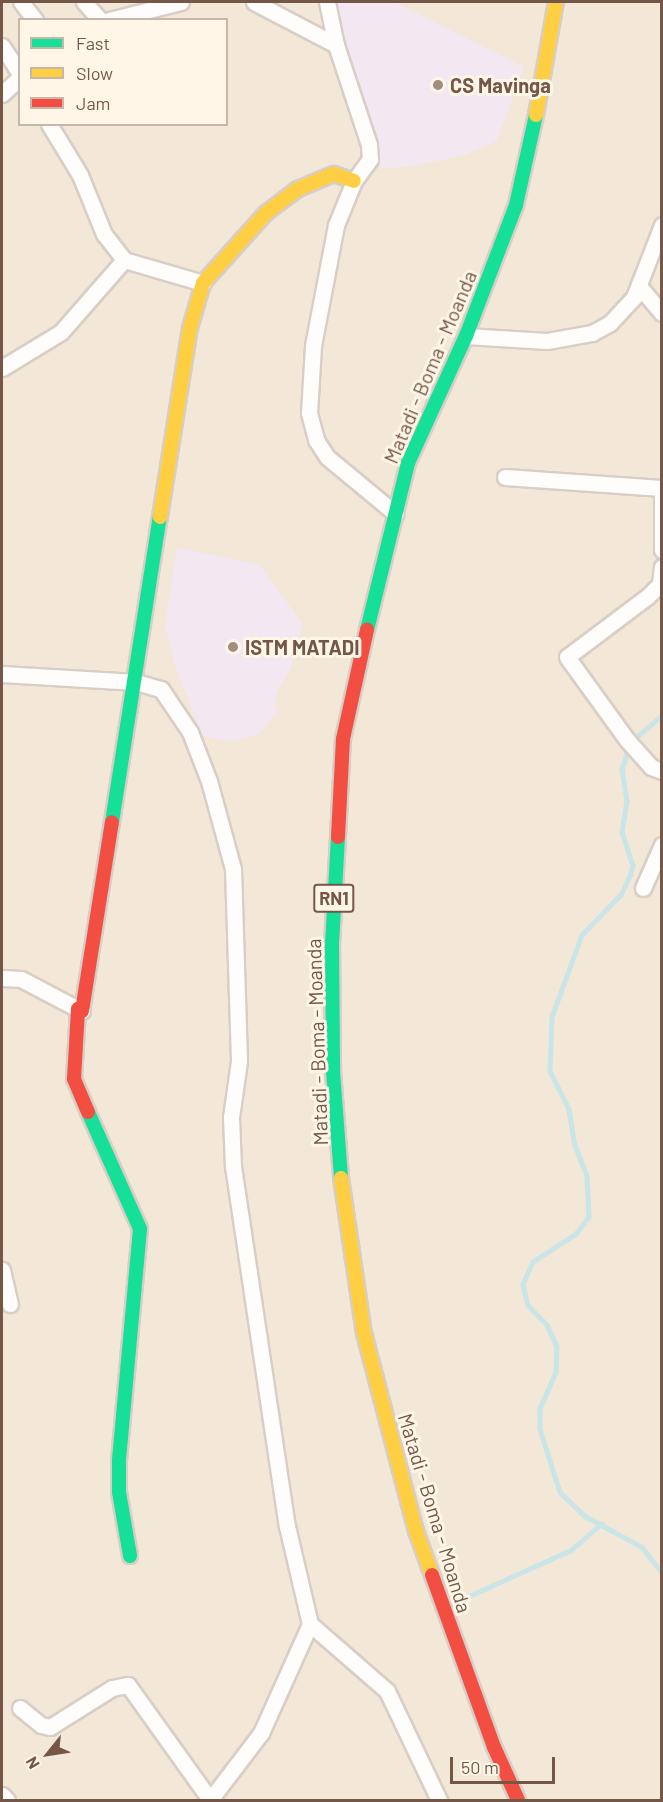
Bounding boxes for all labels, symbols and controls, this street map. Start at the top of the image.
legend [18,18,228,126]
text: Fast [76,32,110,54]
text: Slow [76,62,113,84]
place label: CS Mavinga [450,73,551,97]
marker: CS Mavinga [431,78,445,92]
text: Jam [76,92,110,114]
street label: Matadi - Boma - Moanda [378,267,482,467]
place label: ISTM MATADI [245,635,359,659]
marker: ISTM MATADI [226,640,240,654]
road number: RN1 [313,883,355,913]
street label: Matadi - Boma - Moanda [301,938,333,1146]
street label: Matadi - Boma - Moanda [393,1410,477,1616]
north arrow [18,1724,78,1784]
scale bar [453,1745,558,1783]
text: N [21,1754,43,1773]
text: 50 m [461,1756,499,1778]

